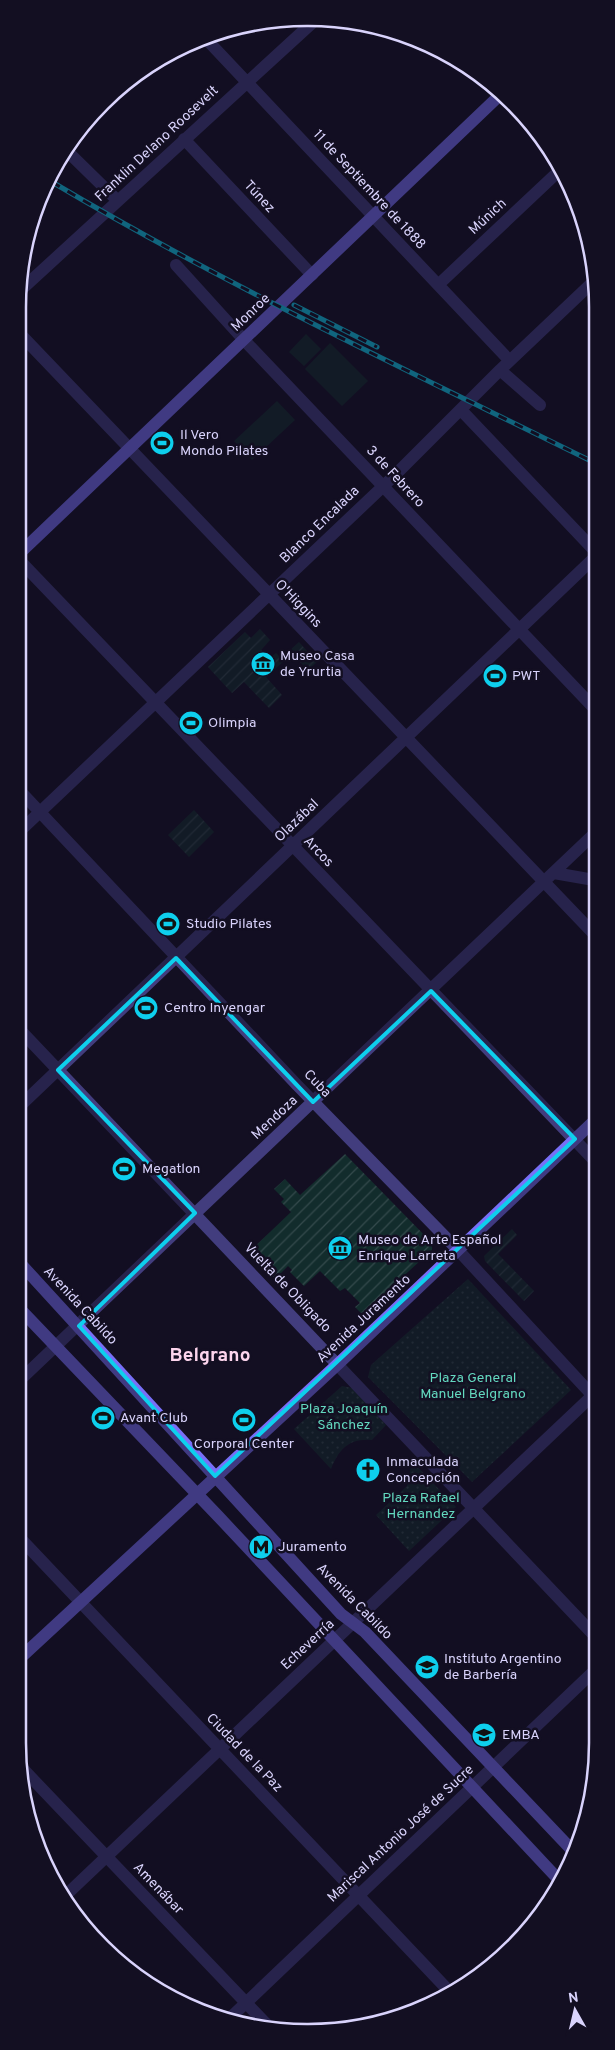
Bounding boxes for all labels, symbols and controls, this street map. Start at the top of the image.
street label: Franklin Delano Roosevelt [92,82,222,206]
street label: 11 de Septiembre de 1888 [309,127,429,253]
street label: Túnez [240,177,278,217]
street label: Múnich [466,195,510,239]
street label: Monroe [228,290,274,336]
place label: Il Vero Mondo Pilates [180,427,268,460]
sports icon: Il Vero Mondo Pilates [149,430,175,456]
street label: 3 de Febrero [362,443,428,512]
street label: Blanco Encalada [277,483,363,567]
street label: O'Higgins [271,576,325,632]
place label: Museo Casa de Yrurtia [280,648,355,681]
museum icon: Museo Casa de Yrurtia [250,651,276,677]
sports icon: PWT [482,663,508,689]
place label: PWT [512,668,540,685]
sports icon: Olimpia [178,710,204,736]
place label: Olimpia [208,715,256,732]
street label: Olazábal [271,796,323,846]
street label: Arcos [299,833,337,871]
sports icon: Studio Pilates [155,911,181,937]
place label: Studio Pilates [186,916,272,933]
sports icon: Centro Inyengar [133,995,159,1021]
place label: Centro Inyengar [164,1000,266,1017]
street label: Cuba [300,1066,334,1102]
street label: Mendoza [248,1092,302,1144]
sports icon: Megatlon [111,1156,137,1182]
place label: Megatlon [142,1161,201,1178]
place label: Museo de Arte Español Enrique Larreta [358,1232,501,1265]
museum icon: Museo de Arte Español Enrique Larreta [327,1235,353,1261]
street label: Vuelta de Obligado [240,1240,334,1337]
street label: Avenida Cabildo [39,1263,121,1349]
street label: Avenida Juramento [313,1271,415,1367]
district label: Belgrano [170,1344,250,1368]
park label: Plaza General Manuel Belgrano [420,1370,526,1403]
park label: Plaza Joaquín Sánchez [300,1401,388,1434]
sports icon: Avant Club [90,1405,116,1431]
sports icon: Corporal Center [231,1407,257,1433]
place label: Avant Club [120,1410,188,1427]
place label: Corporal Center [194,1436,295,1453]
place label: Inmaculada Concepción [386,1454,460,1487]
church icon: Inmaculada Concepción [355,1457,381,1483]
park label: Plaza Rafael Hernandez [382,1490,460,1523]
metro station icon: Juramento [248,1534,274,1560]
place label: Juramento [278,1539,347,1556]
street label: Avenida Cabildo [312,1560,396,1644]
street label: Echeverría [278,1616,338,1674]
place label: Instituto Argentino de Barbería [444,1651,562,1684]
school or university icon: Instituto Argentino de Barbería [414,1654,440,1680]
street label: Ciudad de la Paz [202,1710,286,1796]
school or university icon: EMBA [471,1722,497,1748]
place label: EMBA [502,1727,540,1744]
street label: Mariscal Antonio José de Sucre [324,1762,478,1906]
street label: Amenábar [129,1860,187,1919]
north arrow [550,1985,600,2035]
text: N [567,1989,580,2008]

